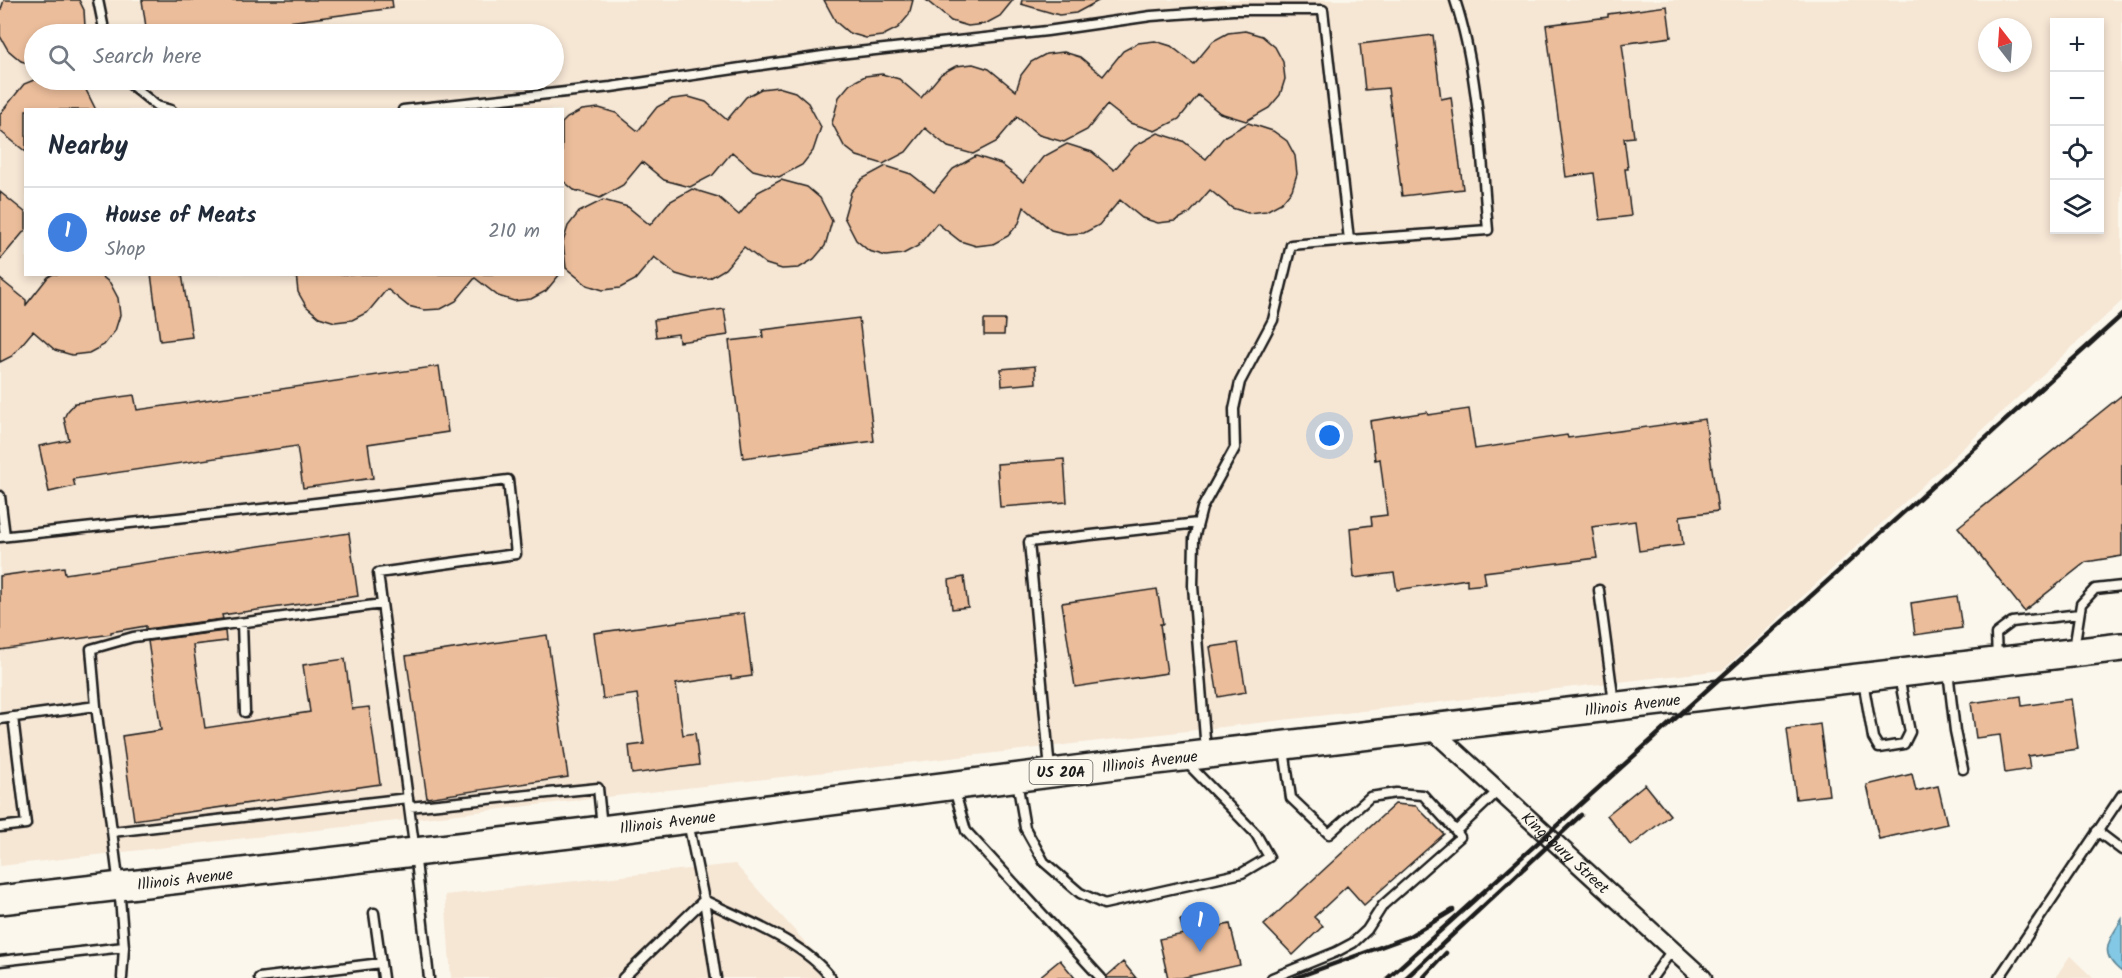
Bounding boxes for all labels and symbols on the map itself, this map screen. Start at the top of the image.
north arrow [1978,18,2032,72]
your location [1315,421,1344,450]
street label: Illinois Avenue [1583,688,1682,724]
street label: Illinois Avenue [1100,744,1199,781]
road number: US 20A [1030,760,1092,784]
street label: Illinois Avenue [618,805,717,842]
street label: Kingsbury Street [1515,806,1615,901]
street label: Illinois Avenue [136,862,234,898]
pin: 1 [1180,902,1220,952]

